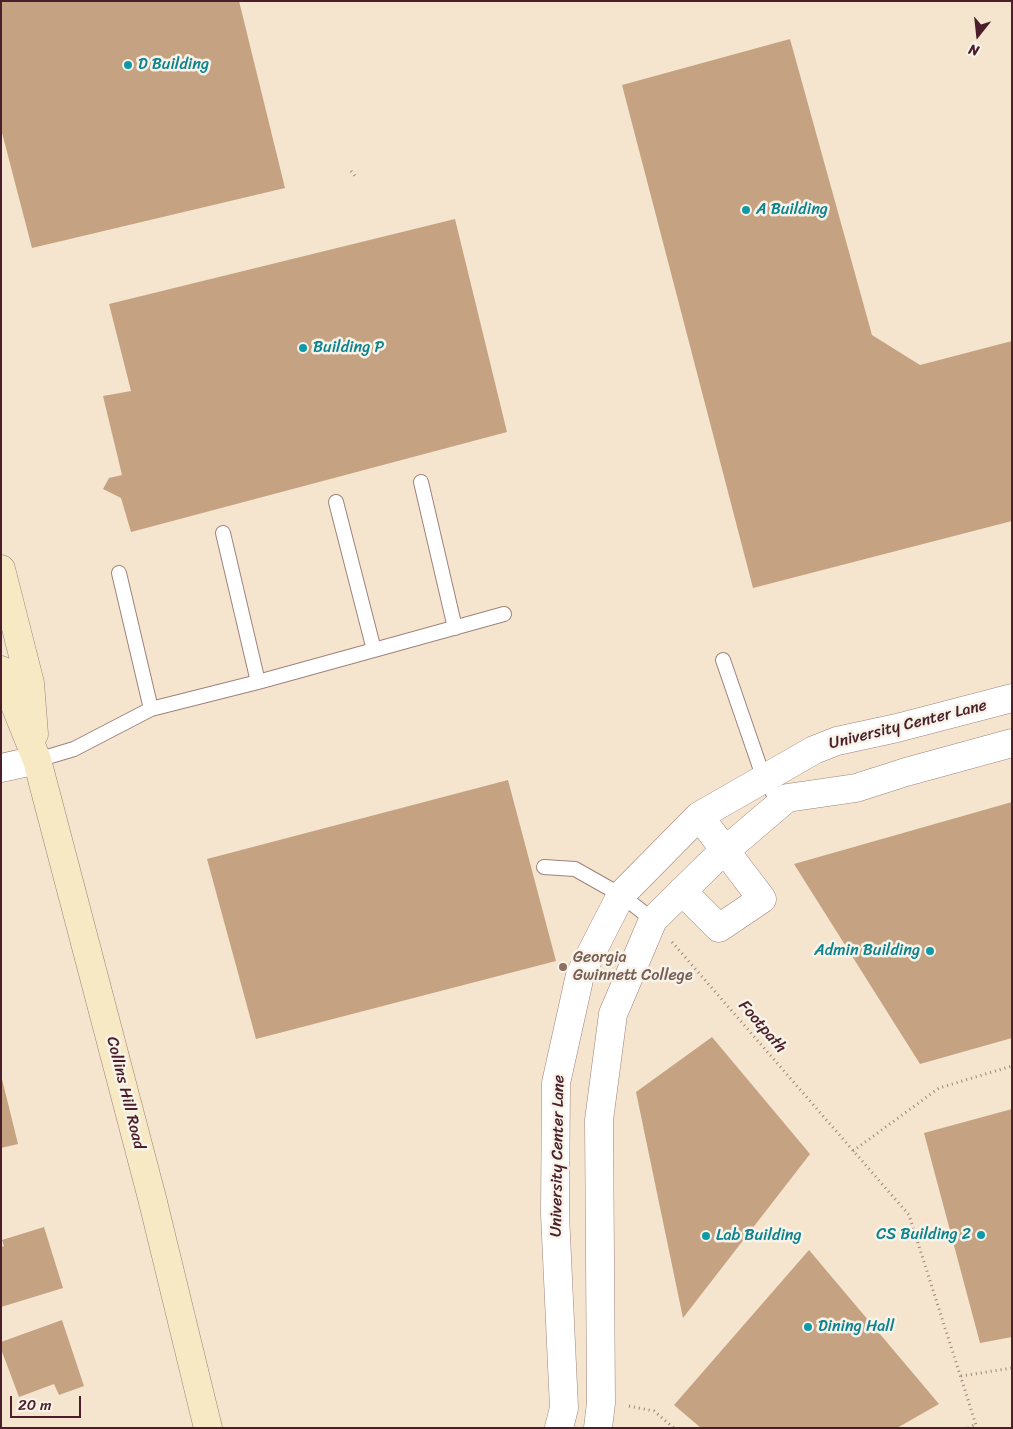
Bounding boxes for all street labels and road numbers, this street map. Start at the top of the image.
street label: University Center Lane [827,696,989,754]
street label: Footpath [734,997,790,1057]
street label: Collins Hill Road [102,1035,148,1151]
street label: University Center Lane [547,1075,569,1237]

